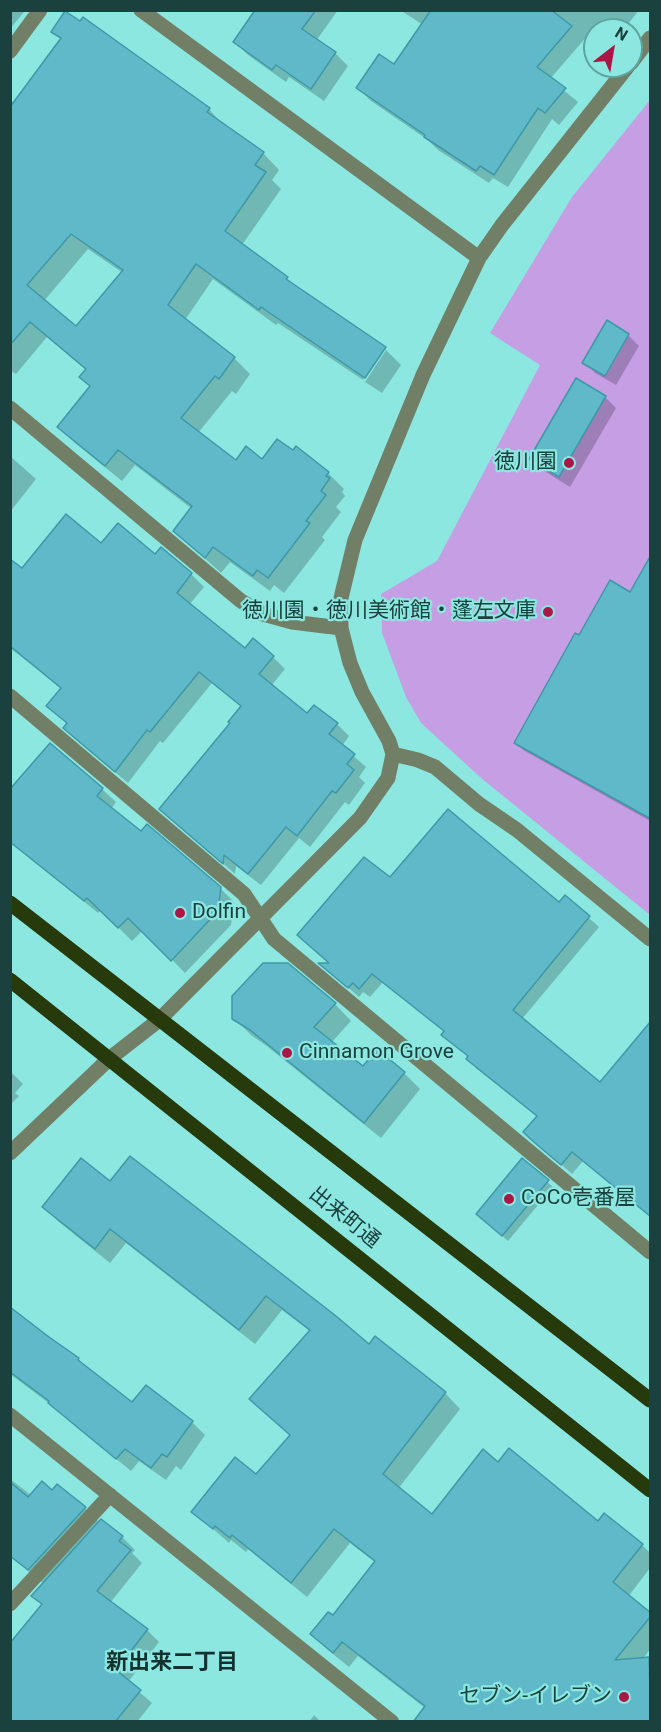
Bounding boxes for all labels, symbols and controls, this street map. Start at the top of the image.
north arrow [583,18,643,78]
text: N [612,23,631,45]
place label: 徳川園 [494,450,557,476]
marker: 徳川園 [562,456,576,470]
place label: 徳川園・徳川美術館・蓬左文庫 [242,599,536,625]
marker: 徳川園・徳川美術館・蓬左文庫 [541,605,555,619]
place label: Dolfin [192,900,246,926]
marker: Dolfin [173,906,187,920]
place label: Cinnamon Grove [299,1040,454,1066]
marker: Cinnamon Grove [280,1046,294,1060]
street label: 出来町通 [303,1182,385,1254]
place label: CoCo壱番屋 [521,1186,635,1212]
marker: CoCo壱番屋 [502,1192,516,1206]
district label: 新出来二丁目 [106,1650,238,1676]
place label: セブン-イレブン [459,1684,612,1710]
marker: セブン-イレブン [617,1690,631,1704]

